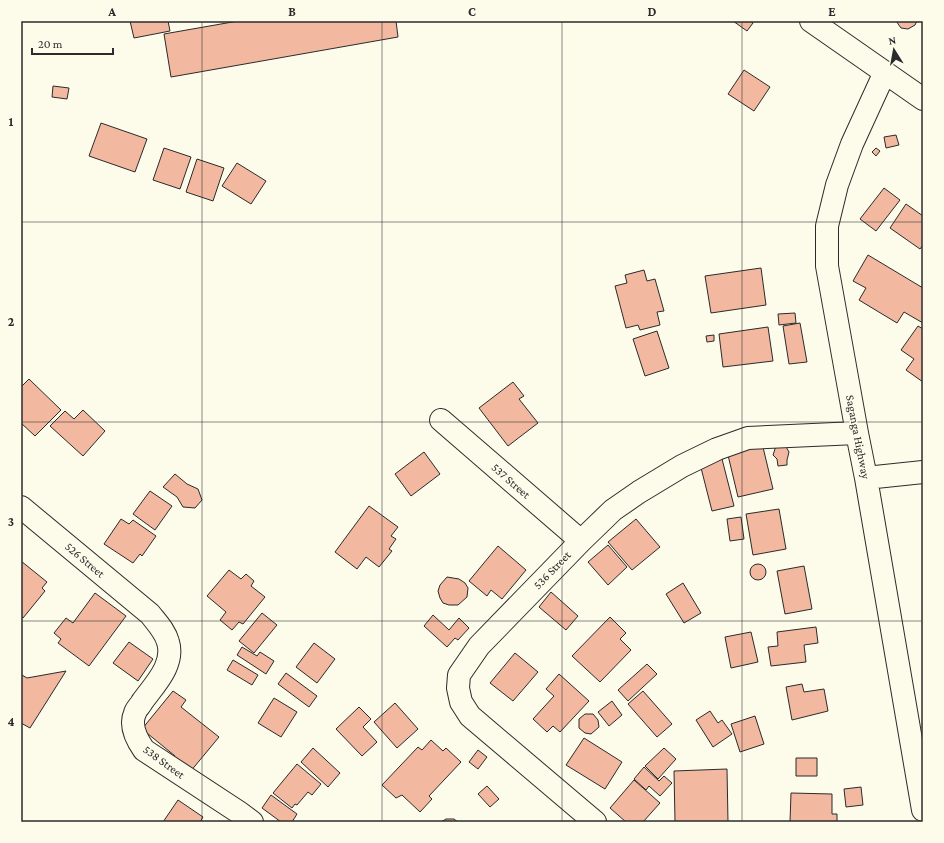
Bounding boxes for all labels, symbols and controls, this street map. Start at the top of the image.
text: A [107,4,116,19]
text: B [288,4,296,19]
text: C [468,4,476,19]
text: D [648,4,657,19]
text: E [828,4,836,19]
scale bar [32,30,113,56]
north arrow [874,30,914,70]
text: N [887,33,897,47]
text: 20 m [38,37,63,51]
text: 1 [9,114,14,129]
text: 2 [8,314,15,329]
street label: Saganga Highway [843,394,873,481]
street label: 537 Street [489,460,534,502]
text: 3 [8,514,14,529]
street label: 526 Street [62,539,108,581]
street label: 536 Street [530,547,574,592]
text: 4 [7,714,15,729]
street label: 538 Street [140,742,188,782]

